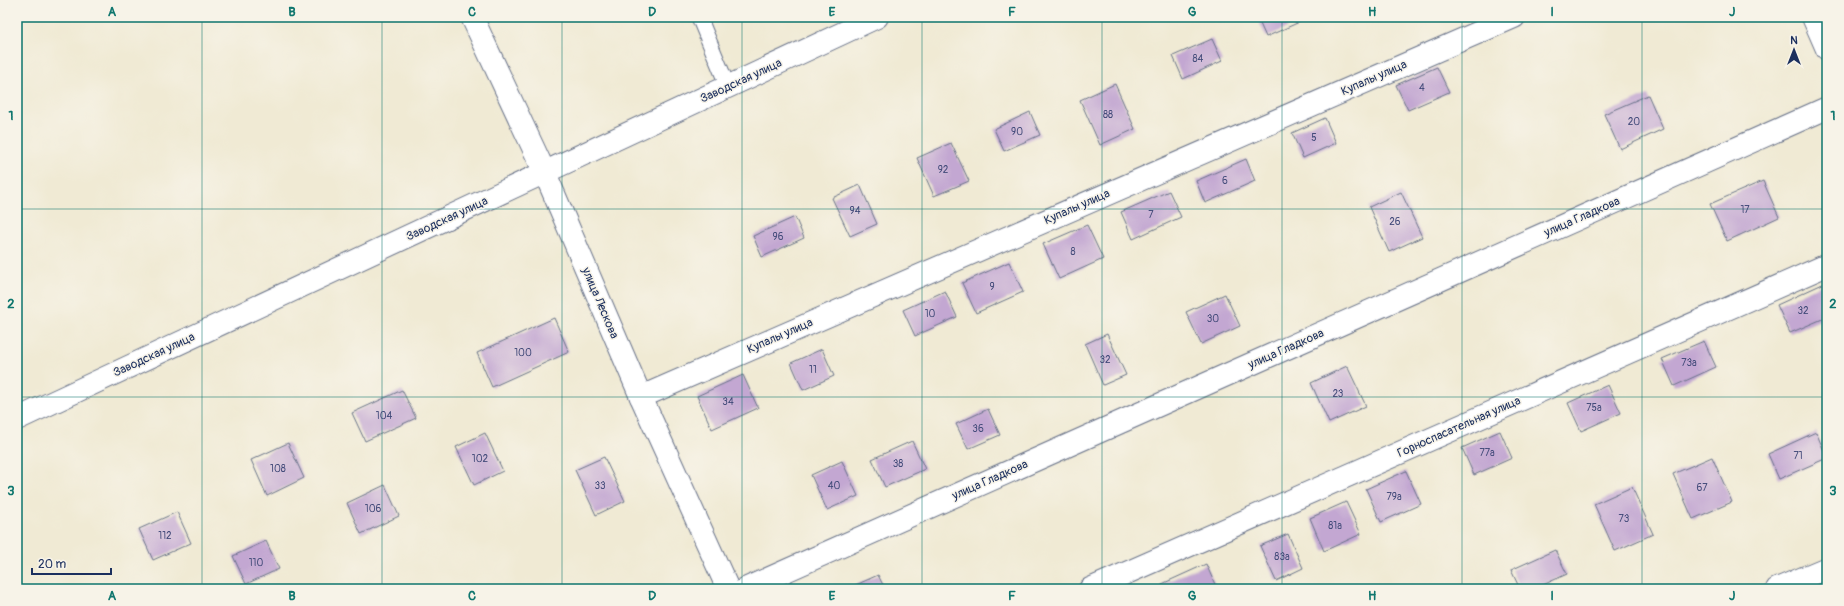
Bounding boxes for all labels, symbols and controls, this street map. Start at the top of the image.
text: A [108,4,117,20]
text: B [288,4,296,20]
text: C [468,4,476,20]
text: D [648,4,656,20]
text: E [829,4,836,20]
text: F [1008,4,1016,20]
text: G [1188,4,1197,20]
text: H [1368,4,1376,20]
text: I [1550,4,1554,20]
text: J [1729,4,1735,20]
north arrow [1774,30,1814,70]
text: N [1790,34,1798,47]
house number: 84 [1193,53,1204,65]
street label: Заводская улица [698,55,785,106]
street label: Купалы улица [1339,57,1410,99]
house number: 4 [1419,82,1425,94]
text: 1 [8,108,14,124]
text: 1 [1830,108,1836,124]
house number: 88 [1103,109,1113,121]
house number: 20 [1628,116,1640,128]
house number: 90 [1011,126,1023,138]
house number: 5 [1311,132,1317,144]
house number: 92 [938,164,949,176]
house number: 6 [1222,175,1228,187]
street label: Купалы улица [1042,186,1113,228]
street label: Заводская улица [404,193,491,244]
street label: улица Гладкова [1541,193,1623,241]
house number: 17 [1740,204,1750,216]
house number: 94 [850,205,861,217]
house number: 7 [1148,209,1154,221]
house number: 26 [1389,216,1401,228]
house number: 96 [773,231,784,243]
house number: 8 [1070,246,1076,258]
street label: улица Лескова [578,264,622,341]
house number: 9 [989,281,995,293]
text: 2 [7,296,15,312]
text: 2 [1829,296,1837,312]
house number: 32 [1797,305,1809,317]
house number: 10 [925,308,936,320]
house number: 30 [1207,313,1219,325]
street label: Купалы улица [745,315,816,357]
street label: улица Гладкова [1245,325,1327,373]
street label: Заводская улица [111,329,198,380]
house number: 100 [514,347,532,359]
house number: 32 [1099,354,1111,366]
house number: 73а [1681,357,1697,369]
house number: 11 [809,364,817,376]
house number: 23 [1333,388,1344,400]
street label: Горноспасательная улица [1395,393,1523,461]
house number: 34 [722,396,734,408]
house number: 75а [1586,402,1602,414]
house number: 104 [376,410,392,422]
house number: 36 [972,423,984,435]
house number: 77а [1479,447,1495,459]
house number: 71 [1793,450,1803,462]
house number: 102 [472,453,489,465]
street label: улица Гладкова [949,456,1031,504]
house number: 38 [893,458,903,470]
house number: 108 [270,463,286,475]
house number: 33 [594,480,606,492]
house number: 40 [828,480,840,492]
house number: 67 [1696,482,1708,494]
text: 3 [7,483,15,499]
text: 3 [1829,483,1837,499]
house number: 79а [1386,491,1402,503]
house number: 106 [365,503,381,515]
house number: 73 [1619,513,1630,525]
house number: 81а [1328,520,1342,532]
house number: 112 [158,530,172,542]
scale bar [32,550,111,576]
house number: 83а [1274,551,1290,563]
text: 20 m [38,557,67,572]
house number: 110 [249,557,263,569]
text: A [108,588,117,604]
text: B [288,588,296,604]
text: C [468,588,476,604]
text: D [648,588,656,604]
text: E [829,588,836,604]
text: F [1008,588,1016,604]
text: G [1188,588,1197,604]
text: H [1368,588,1376,604]
text: I [1550,588,1554,604]
text: J [1729,588,1735,604]

